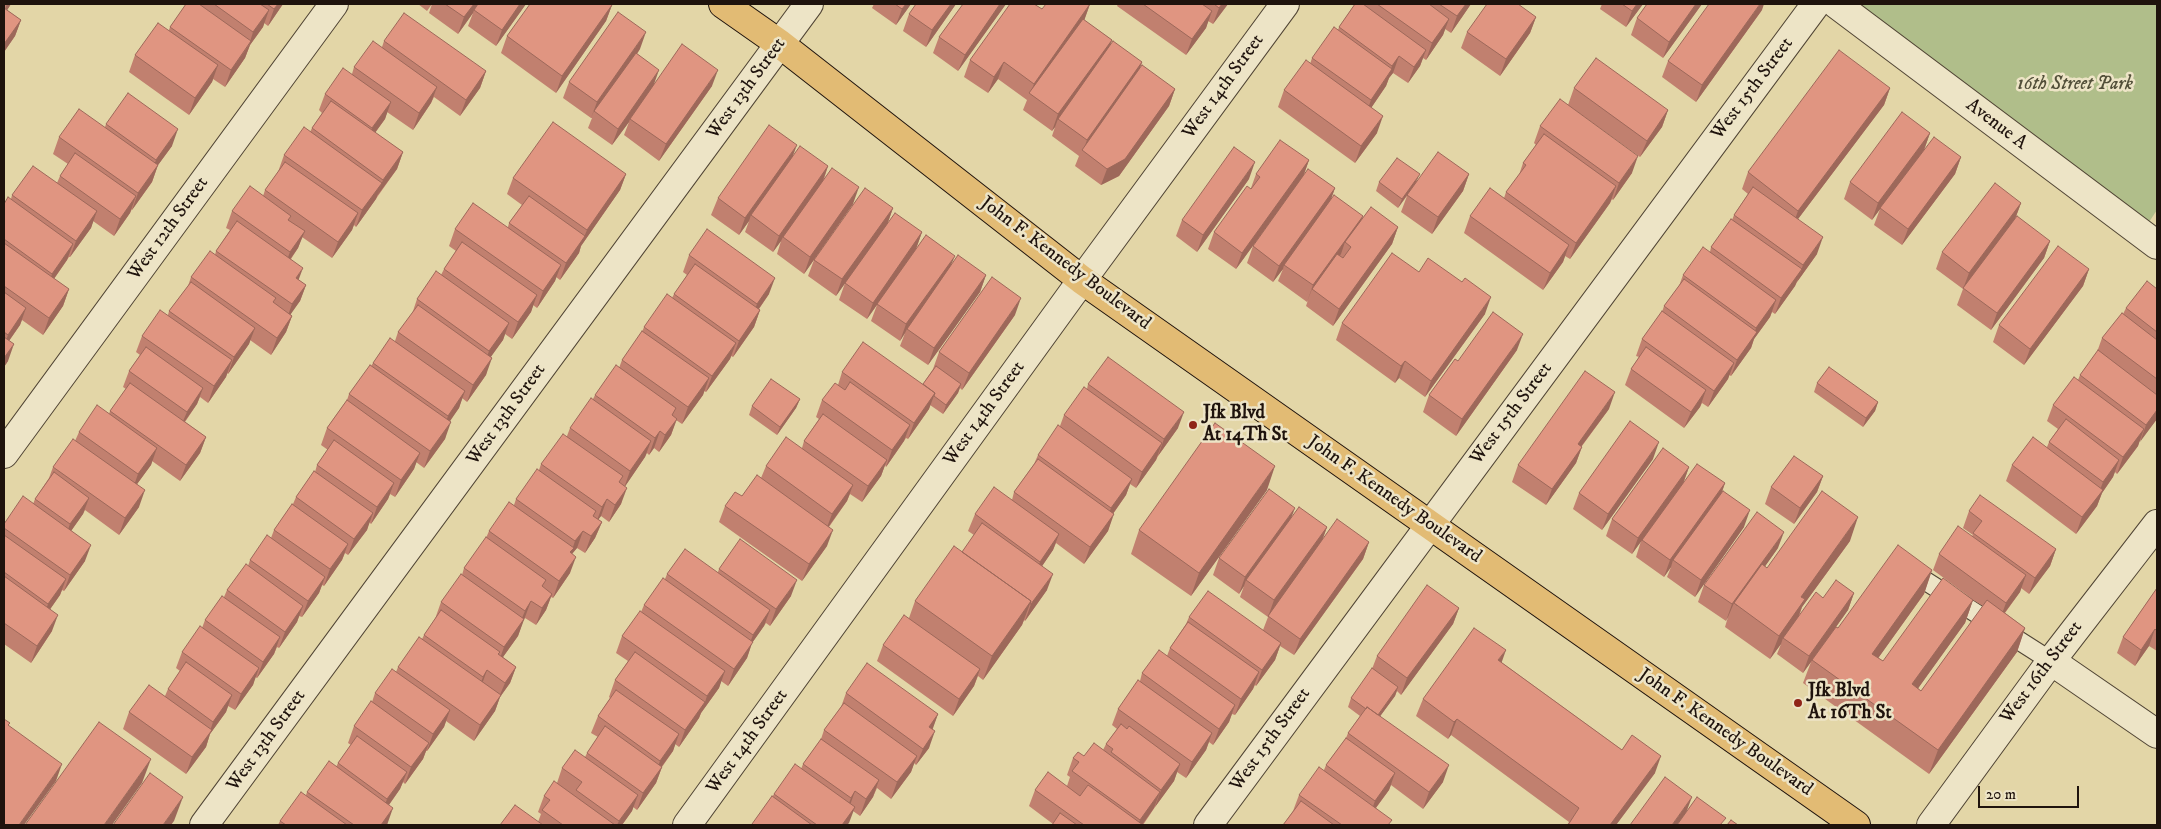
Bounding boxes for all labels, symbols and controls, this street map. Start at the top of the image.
street label: West 14th Street [1178,30,1270,144]
street label: West 15th Street [1707,33,1799,145]
street label: West 13th Street [703,34,791,144]
park label: 16th Street Park [2017,74,2133,96]
street label: Avenue A [1961,95,2031,155]
street label: West 12th Street [124,173,214,285]
street label: John F. Kennedy Boulevard [975,192,1155,336]
street label: West 14th Street [939,357,1031,471]
street label: West 15th Street [1466,358,1558,470]
street label: West 13th Street [463,360,551,470]
place label: Jfk Blvd At 14Th St [1203,403,1288,447]
marker: Jfk Blvd At 14Th St [1187,419,1199,431]
street label: John F. Kennedy Boulevard [1302,431,1486,569]
street label: West 16th Street [1996,617,2088,729]
street label: John F. Kennedy Boulevard [1633,664,1817,802]
place label: Jfk Blvd At 16Th St [1808,681,1892,725]
street label: West 15th Street [1226,684,1316,796]
street label: West 14th Street [702,685,794,799]
street label: West 13th Street [223,686,311,796]
marker: Jfk Blvd At 16Th St [1792,697,1804,709]
scale bar [1981,776,2082,808]
text: 20 m [1986,785,2016,804]

